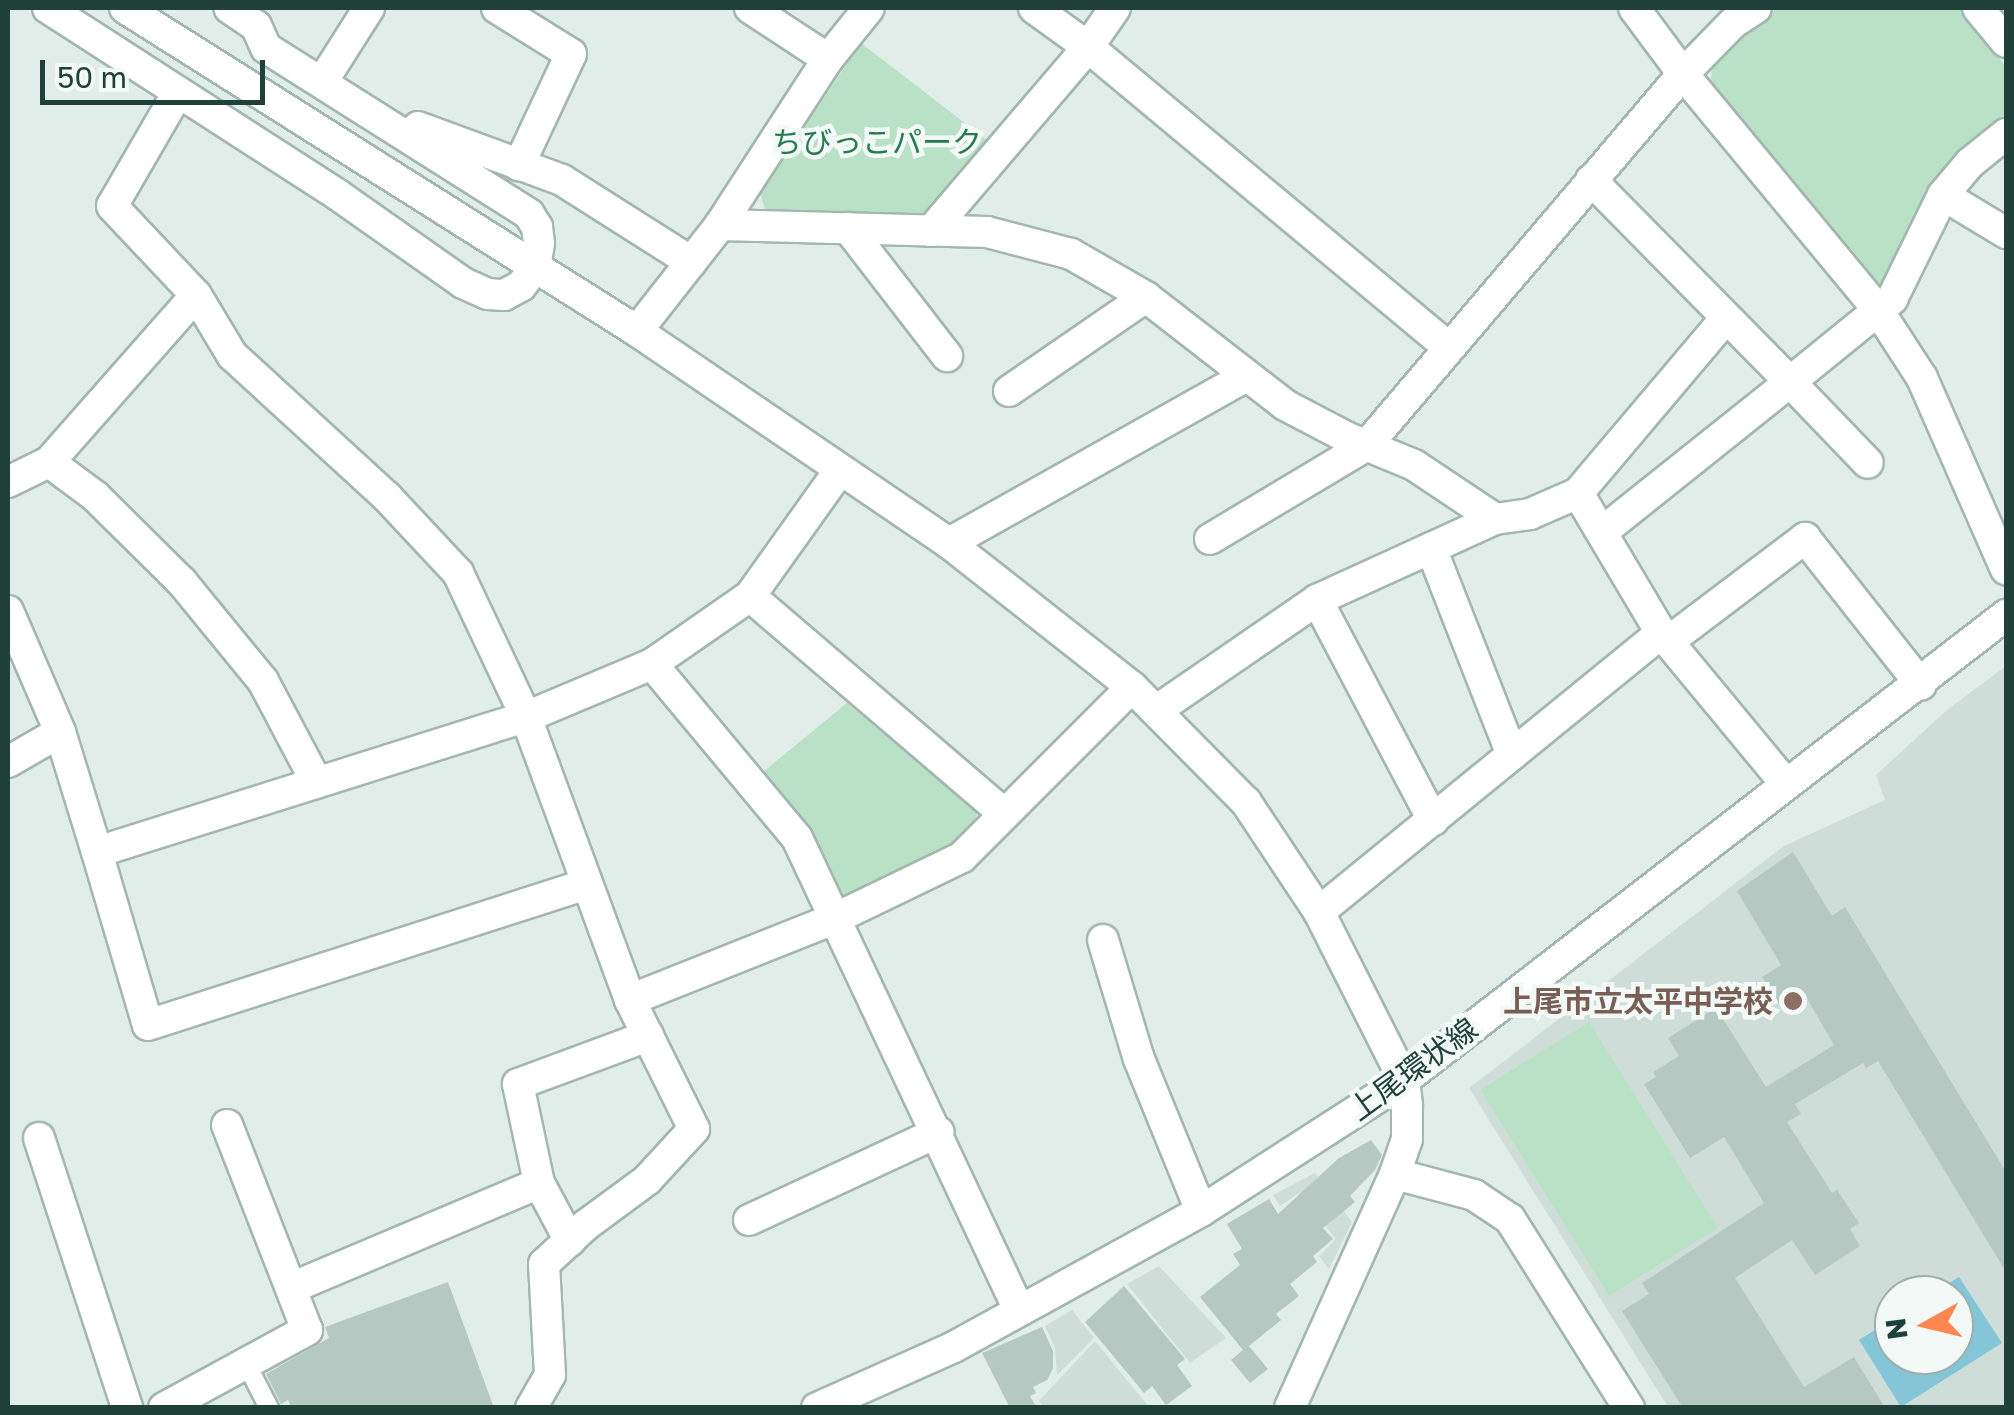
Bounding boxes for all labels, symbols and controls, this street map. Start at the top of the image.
scale bar [45,40,270,102]
text: 50 m [57,59,127,95]
park label: ちびっこパーク [772,124,982,160]
place label: 上尾市立太平中学校 [1503,983,1773,1019]
marker: 上尾市立太平中学校 [1782,990,1804,1012]
street label: 上尾環状線 [1342,1010,1484,1128]
north arrow [1874,1275,1974,1375]
text: N [1878,1316,1914,1342]

